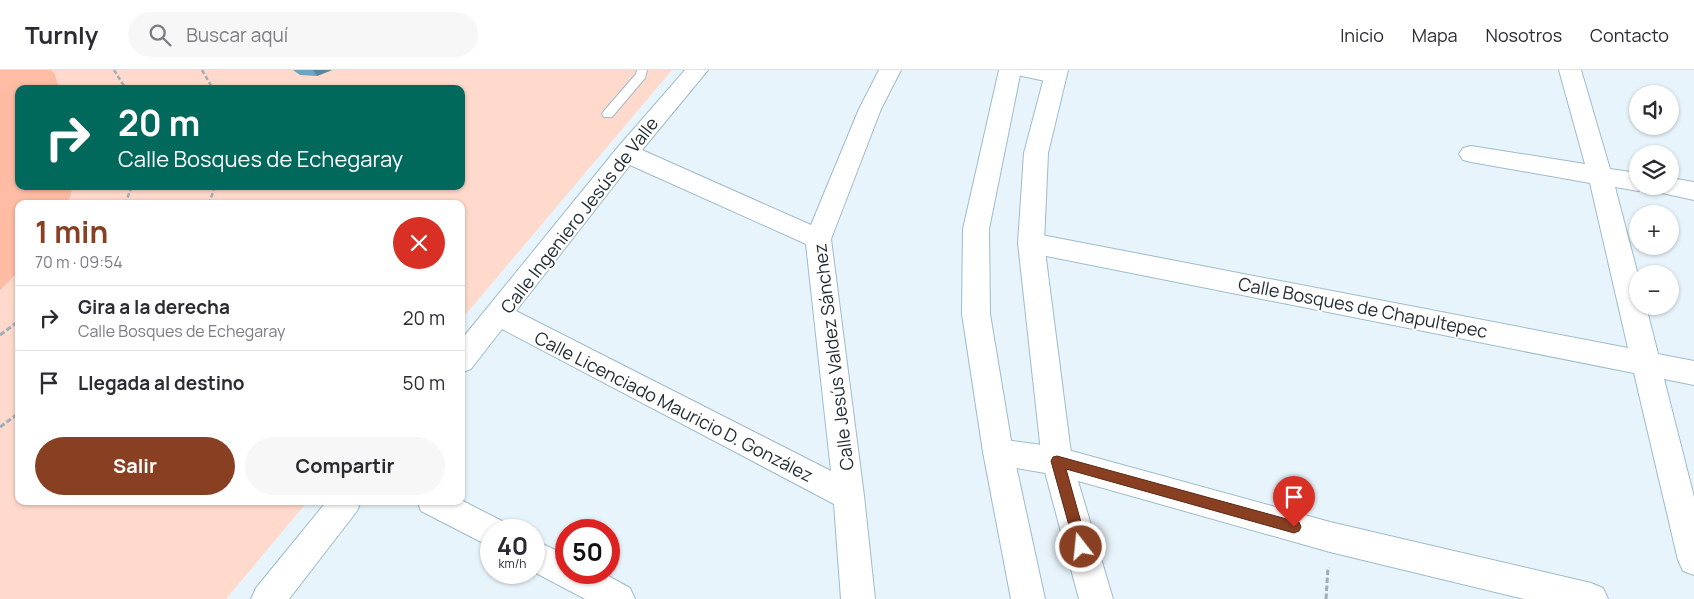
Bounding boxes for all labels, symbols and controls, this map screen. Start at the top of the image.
search box [128,12,478,57]
text: Turnly [25,18,98,51]
icon: search [146,21,174,49]
text: Buscar aquí [186,22,288,48]
text: Inicio [1340,23,1384,47]
text: Mapa [1412,23,1458,47]
text: Nosotros [1486,23,1562,47]
text: Contacto [1590,23,1669,47]
map controls [1629,85,1679,315]
button: sound [1629,85,1679,135]
text: 20 m [118,99,200,147]
icon: right [35,105,100,170]
street label: Calle Ingeniero Jesús de Valle [495,112,663,318]
text: Calle Bosques de Echegaray [118,144,403,174]
button: layers [1629,145,1679,195]
button: + [1629,205,1679,255]
text: 1 min [35,211,108,252]
button: close [393,217,445,269]
street label: Calle Jesús Valdez Sánchez [807,242,859,472]
text: 70 m · 09:54 [35,251,123,273]
button: − [1629,265,1679,315]
street label: Calle Bosques de Chapultepec [1236,271,1490,343]
text: Gira a la derecha [78,294,230,320]
icon: right [35,304,63,332]
text: 20 m [403,305,445,331]
text: Calle Bosques de Echegaray [78,320,285,342]
street label: Calle Licenciado Mauricio D. González [531,325,817,487]
icon: arrive [35,369,63,397]
text: Llegada al destino [78,370,245,396]
text: 50 m [403,370,445,396]
button: Salir [35,437,235,495]
button: Compartir [245,437,445,495]
pin [1273,476,1315,527]
icon: arrive [1280,483,1308,511]
speed limit sign: 50 [555,519,620,584]
position arrow [1054,520,1106,572]
text: 40 [497,528,528,563]
text: km/h [499,555,526,572]

